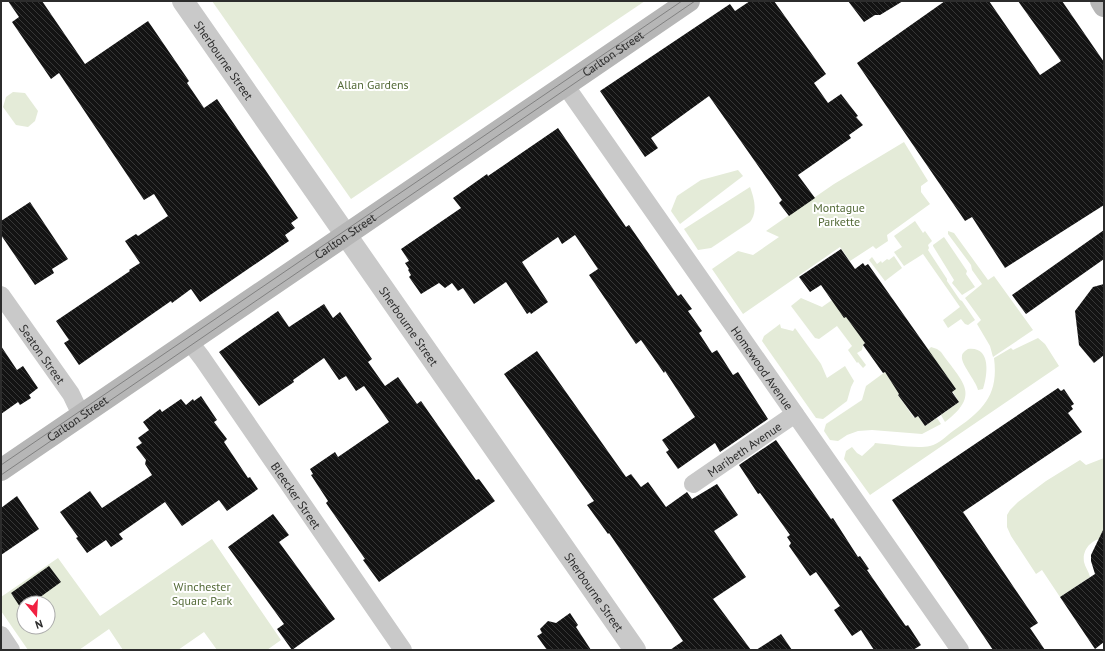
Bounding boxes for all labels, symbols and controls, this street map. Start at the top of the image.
street label: Sherbourne Street [191,18,257,103]
street label: Carlton Street [579,27,646,79]
park label: Allan Gardens [337,77,409,92]
park label: Montague Parkette [813,200,865,229]
street label: Carlton Street [311,209,378,262]
street label: Sherbourne Street [377,283,442,369]
street label: Seaton Street [16,321,69,386]
street label: Homewood Avenue [728,323,797,412]
street label: Carlton Street [43,392,111,444]
street label: Maribeth Avenue [704,418,784,480]
street label: Bleecker Street [268,459,325,531]
street label: Sherbourne Street [562,549,627,634]
park label: Winchester Square Park [172,579,233,608]
north arrow [16,595,56,635]
text: N [33,617,45,632]

